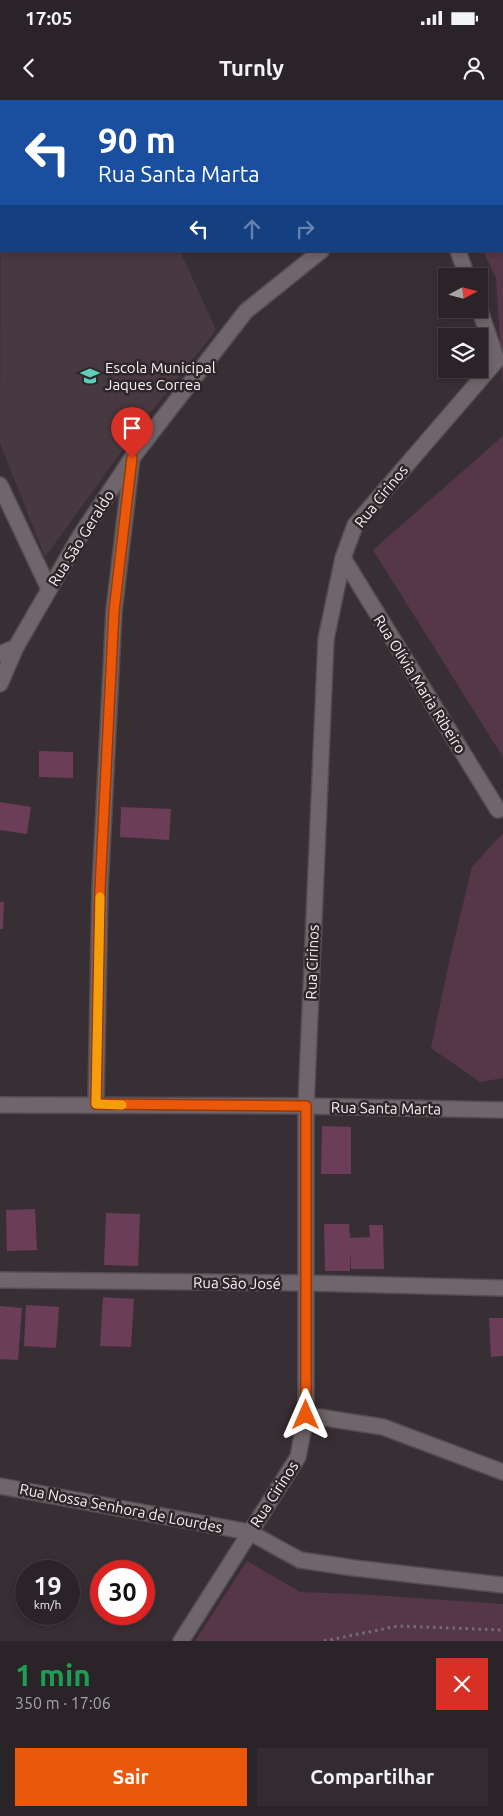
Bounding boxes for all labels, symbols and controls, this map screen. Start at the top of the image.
text: 17:05 [25,7,73,29]
icon: back [15,54,43,82]
icon: person [460,54,488,82]
text: Turnly [219,55,284,80]
icon: left [15,120,80,185]
text: 90 m [98,120,176,160]
text: Rua Santa Marta [98,161,260,186]
icon: left [185,215,213,243]
icon: ahead [238,215,266,243]
icon: right [291,215,319,243]
north arrow [438,268,488,318]
map controls [438,268,488,378]
button: layers [438,328,488,378]
place label: Escola Municipal Jaques Correa [105,359,216,393]
school or university icon: Escola Municipal Jaques Correa [79,365,101,387]
pin [111,407,153,458]
icon: arrive [118,414,146,442]
street label: Rua Cirinos [351,461,411,531]
street label: Rua São Geraldo [45,487,117,589]
street label: Rua Olívia Maria Ribeiro [370,612,470,756]
street label: Rua Cirinos [302,924,322,1000]
street label: Rua Santa Marta [331,1099,441,1117]
street label: Rua São José [193,1274,281,1292]
position arrow [279,1388,331,1440]
street label: Rua Cirinos [246,1458,302,1530]
street label: Rua Nossa Senhora de Lourdes [18,1480,224,1536]
speed limit sign: 30 [90,1560,155,1625]
text: 19 [33,1572,62,1600]
text: km/h [34,1598,61,1611]
text: 1 min [15,1658,91,1692]
button: close [436,1658,488,1710]
text: 350 m · 17:06 [15,1694,111,1712]
button: Sair [15,1748,247,1806]
button: Compartilhar [257,1748,488,1806]

